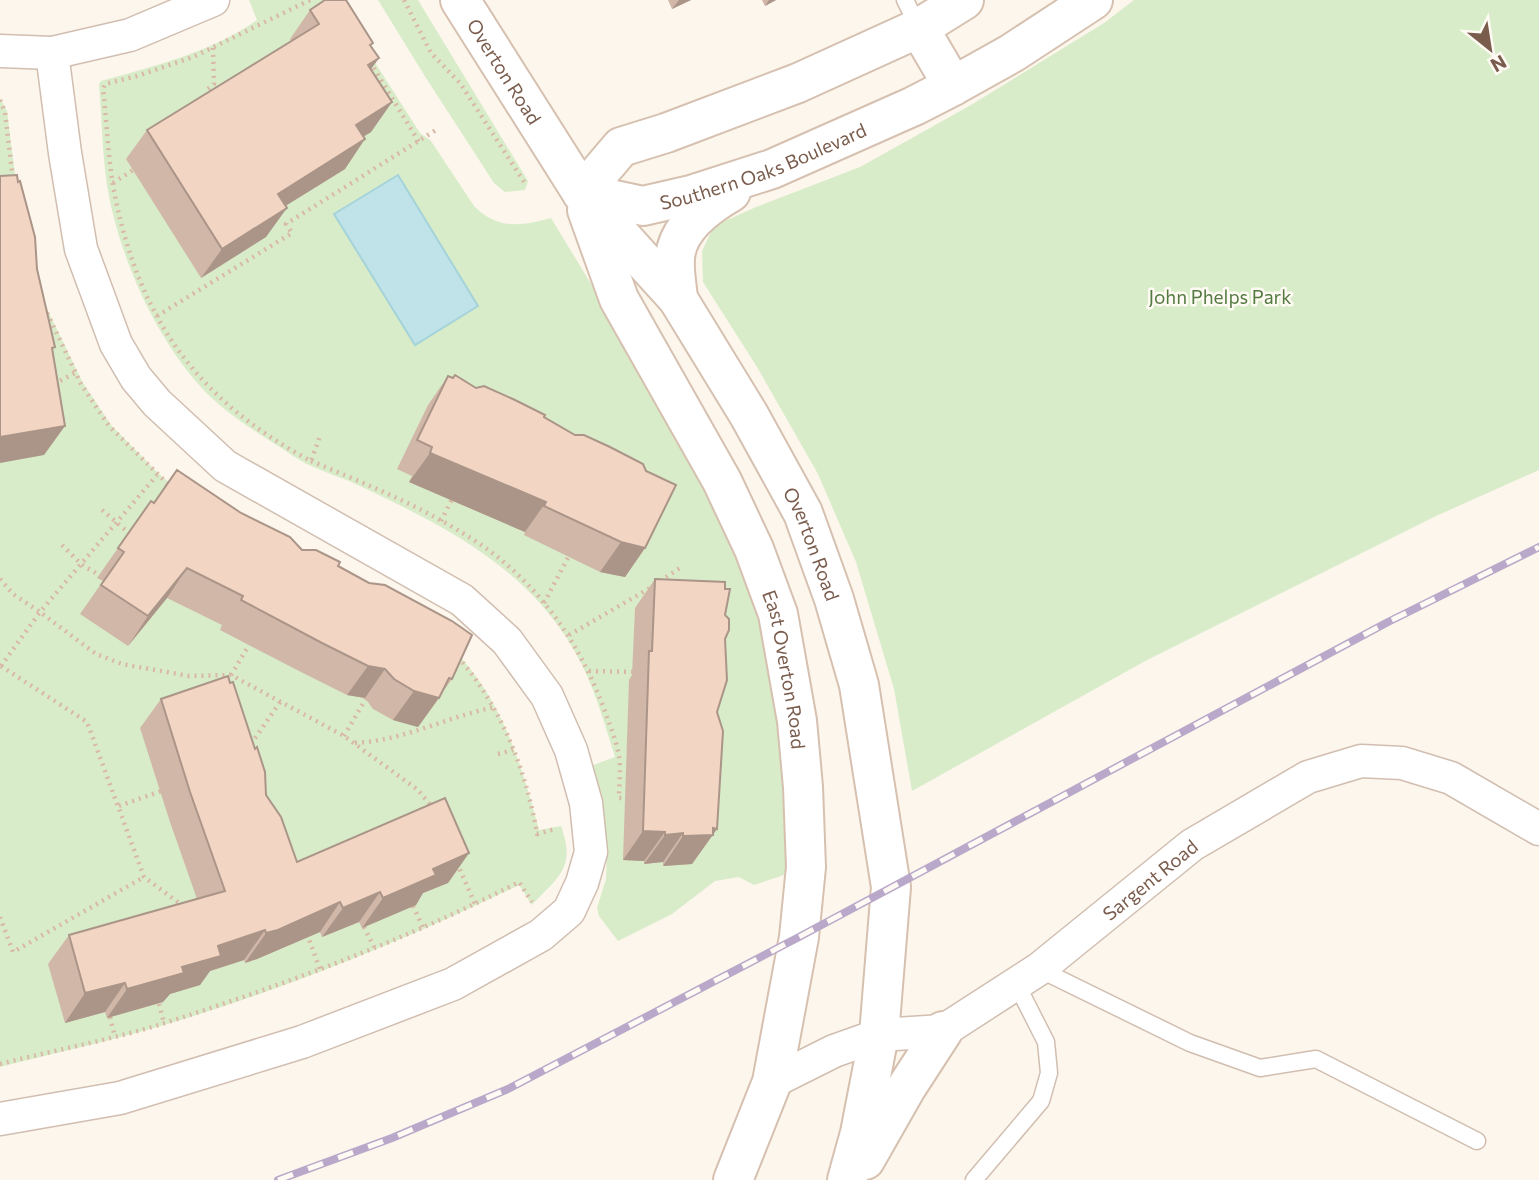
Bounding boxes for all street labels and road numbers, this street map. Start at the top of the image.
street label: Overton Road [463,14,547,128]
street label: Southern Oaks Boulevard [657,117,870,213]
street label: Overton Road [779,482,845,603]
street label: East Overton Road [759,587,811,750]
street label: Sargent Road [1098,834,1202,925]

